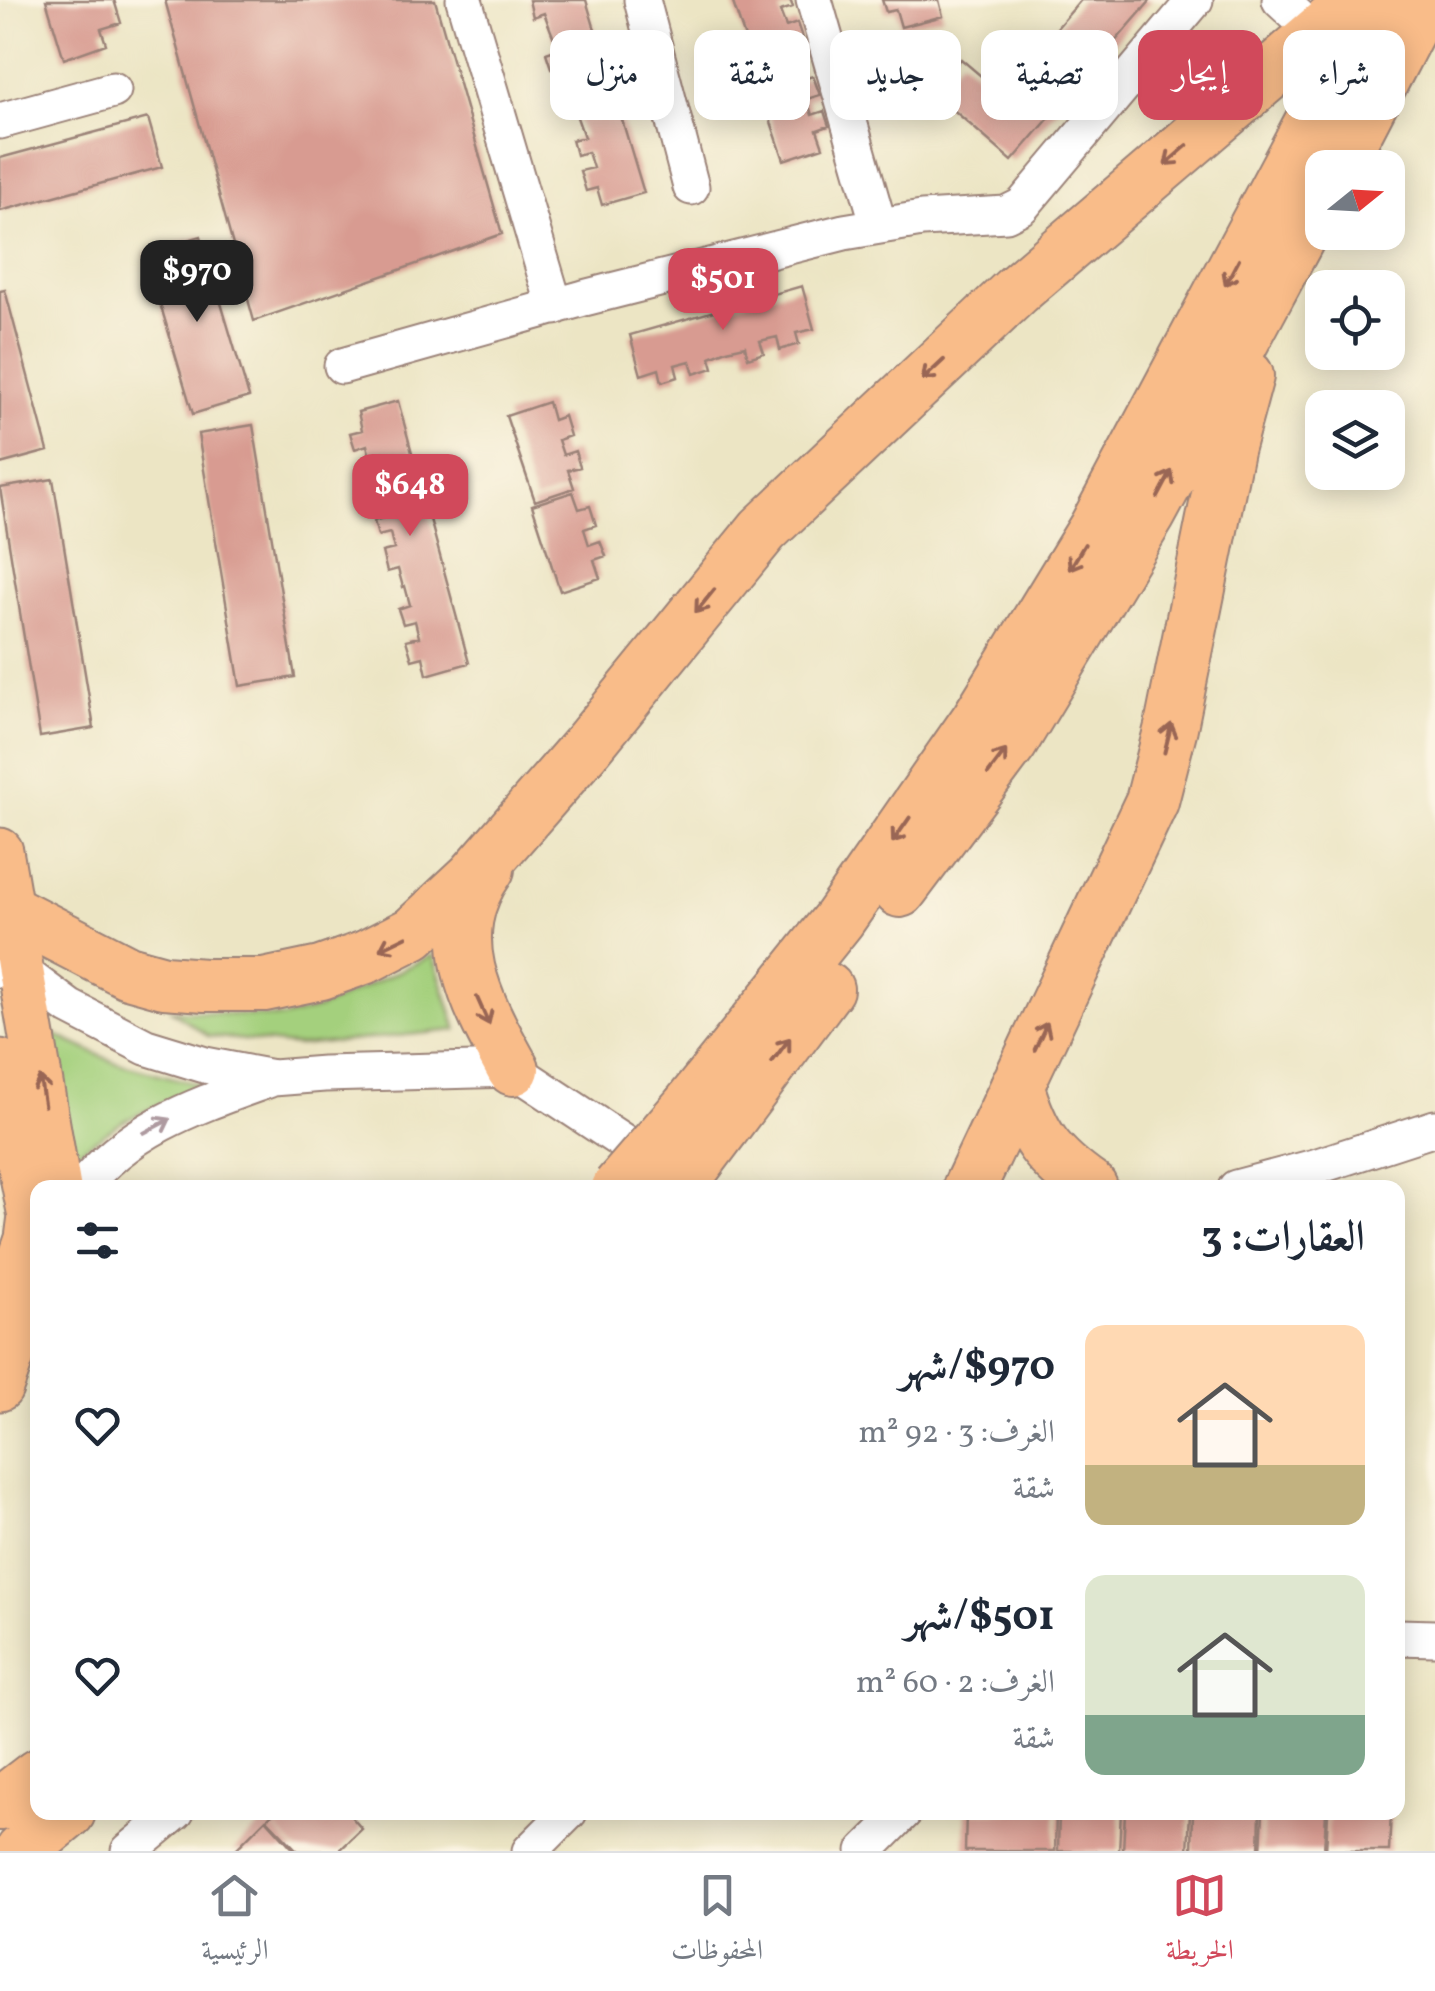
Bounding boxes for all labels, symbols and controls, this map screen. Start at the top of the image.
chip: منزل [550,30,674,120]
chip: شقة [694,30,810,120]
chip: جديد [830,30,961,120]
chip: تصفية [981,30,1118,120]
chip: إيجار [1138,30,1263,120]
chip: شراء [1283,30,1405,120]
one-way arrow [1164,143,1189,166]
north arrow [1305,150,1405,250]
map controls [1305,150,1405,490]
pin: $970 [138,240,256,325]
pin: $501 [664,248,782,333]
text: $970 [162,250,232,294]
one-way arrow [1222,256,1241,286]
text: $501 [690,258,756,302]
button: locate [1305,270,1405,370]
one-way arrow [921,358,945,382]
button: layers [1305,390,1405,490]
pin: $648 [351,454,469,539]
text: $648 [374,464,446,508]
one-way arrow [1156,470,1176,500]
one-way arrow [1067,542,1087,571]
one-way arrow [694,588,716,614]
one-way arrow [1160,723,1178,755]
one-way arrow [987,749,1008,776]
one-way arrow [891,816,912,844]
one-way arrow [379,934,409,953]
one-way arrow [475,995,493,1026]
one-way arrow [1032,1022,1051,1052]
one-way arrow [771,1037,792,1064]
one-way arrow [32,1076,51,1108]
one-way arrow [141,1116,171,1135]
text: العقارات: 3 [1201,1210,1365,1269]
icon: filters [70,1213,125,1268]
text: $970/شهر [900,1339,1055,1398]
icon: home [1165,1365,1285,1485]
icon: heart [70,1398,125,1453]
text: الغرف: 3 · 92 m² [858,1412,1055,1456]
text: شقة [1013,1468,1055,1512]
text: $501/شهر [905,1589,1055,1648]
icon: home [1165,1615,1285,1735]
icon: heart [70,1648,125,1703]
text: الغرف: 2 · 60 m² [856,1662,1055,1706]
text: شقة [1013,1718,1055,1762]
tab: الرئيسية [201,1868,268,1977]
tab: المحفوظات [671,1868,763,1977]
tab: الخريطة [1166,1868,1234,1977]

